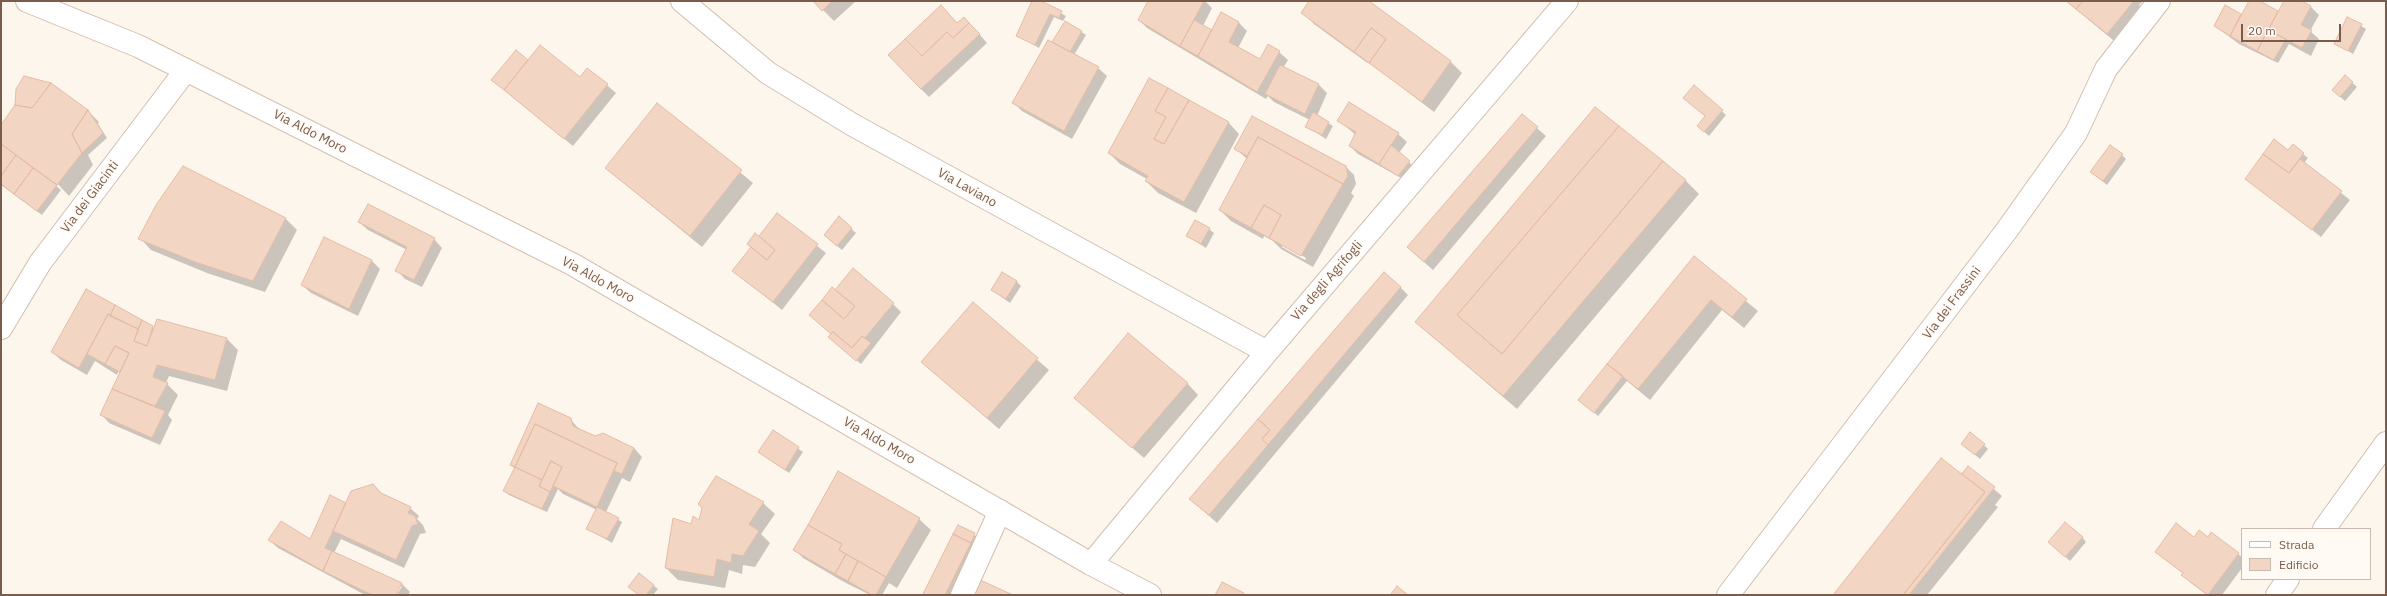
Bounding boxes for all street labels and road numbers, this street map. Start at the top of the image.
street label: Via Aldo Moro [270,107,350,157]
street label: Via dei Giacinti [58,158,122,236]
street label: Via Laviano [934,165,1000,211]
street label: Via degli Agrifogli [1288,238,1366,324]
street label: Via Aldo Moro [559,254,637,306]
street label: Via dei Frassini [1919,263,1985,343]
street label: Via Aldo Moro [840,414,918,468]

